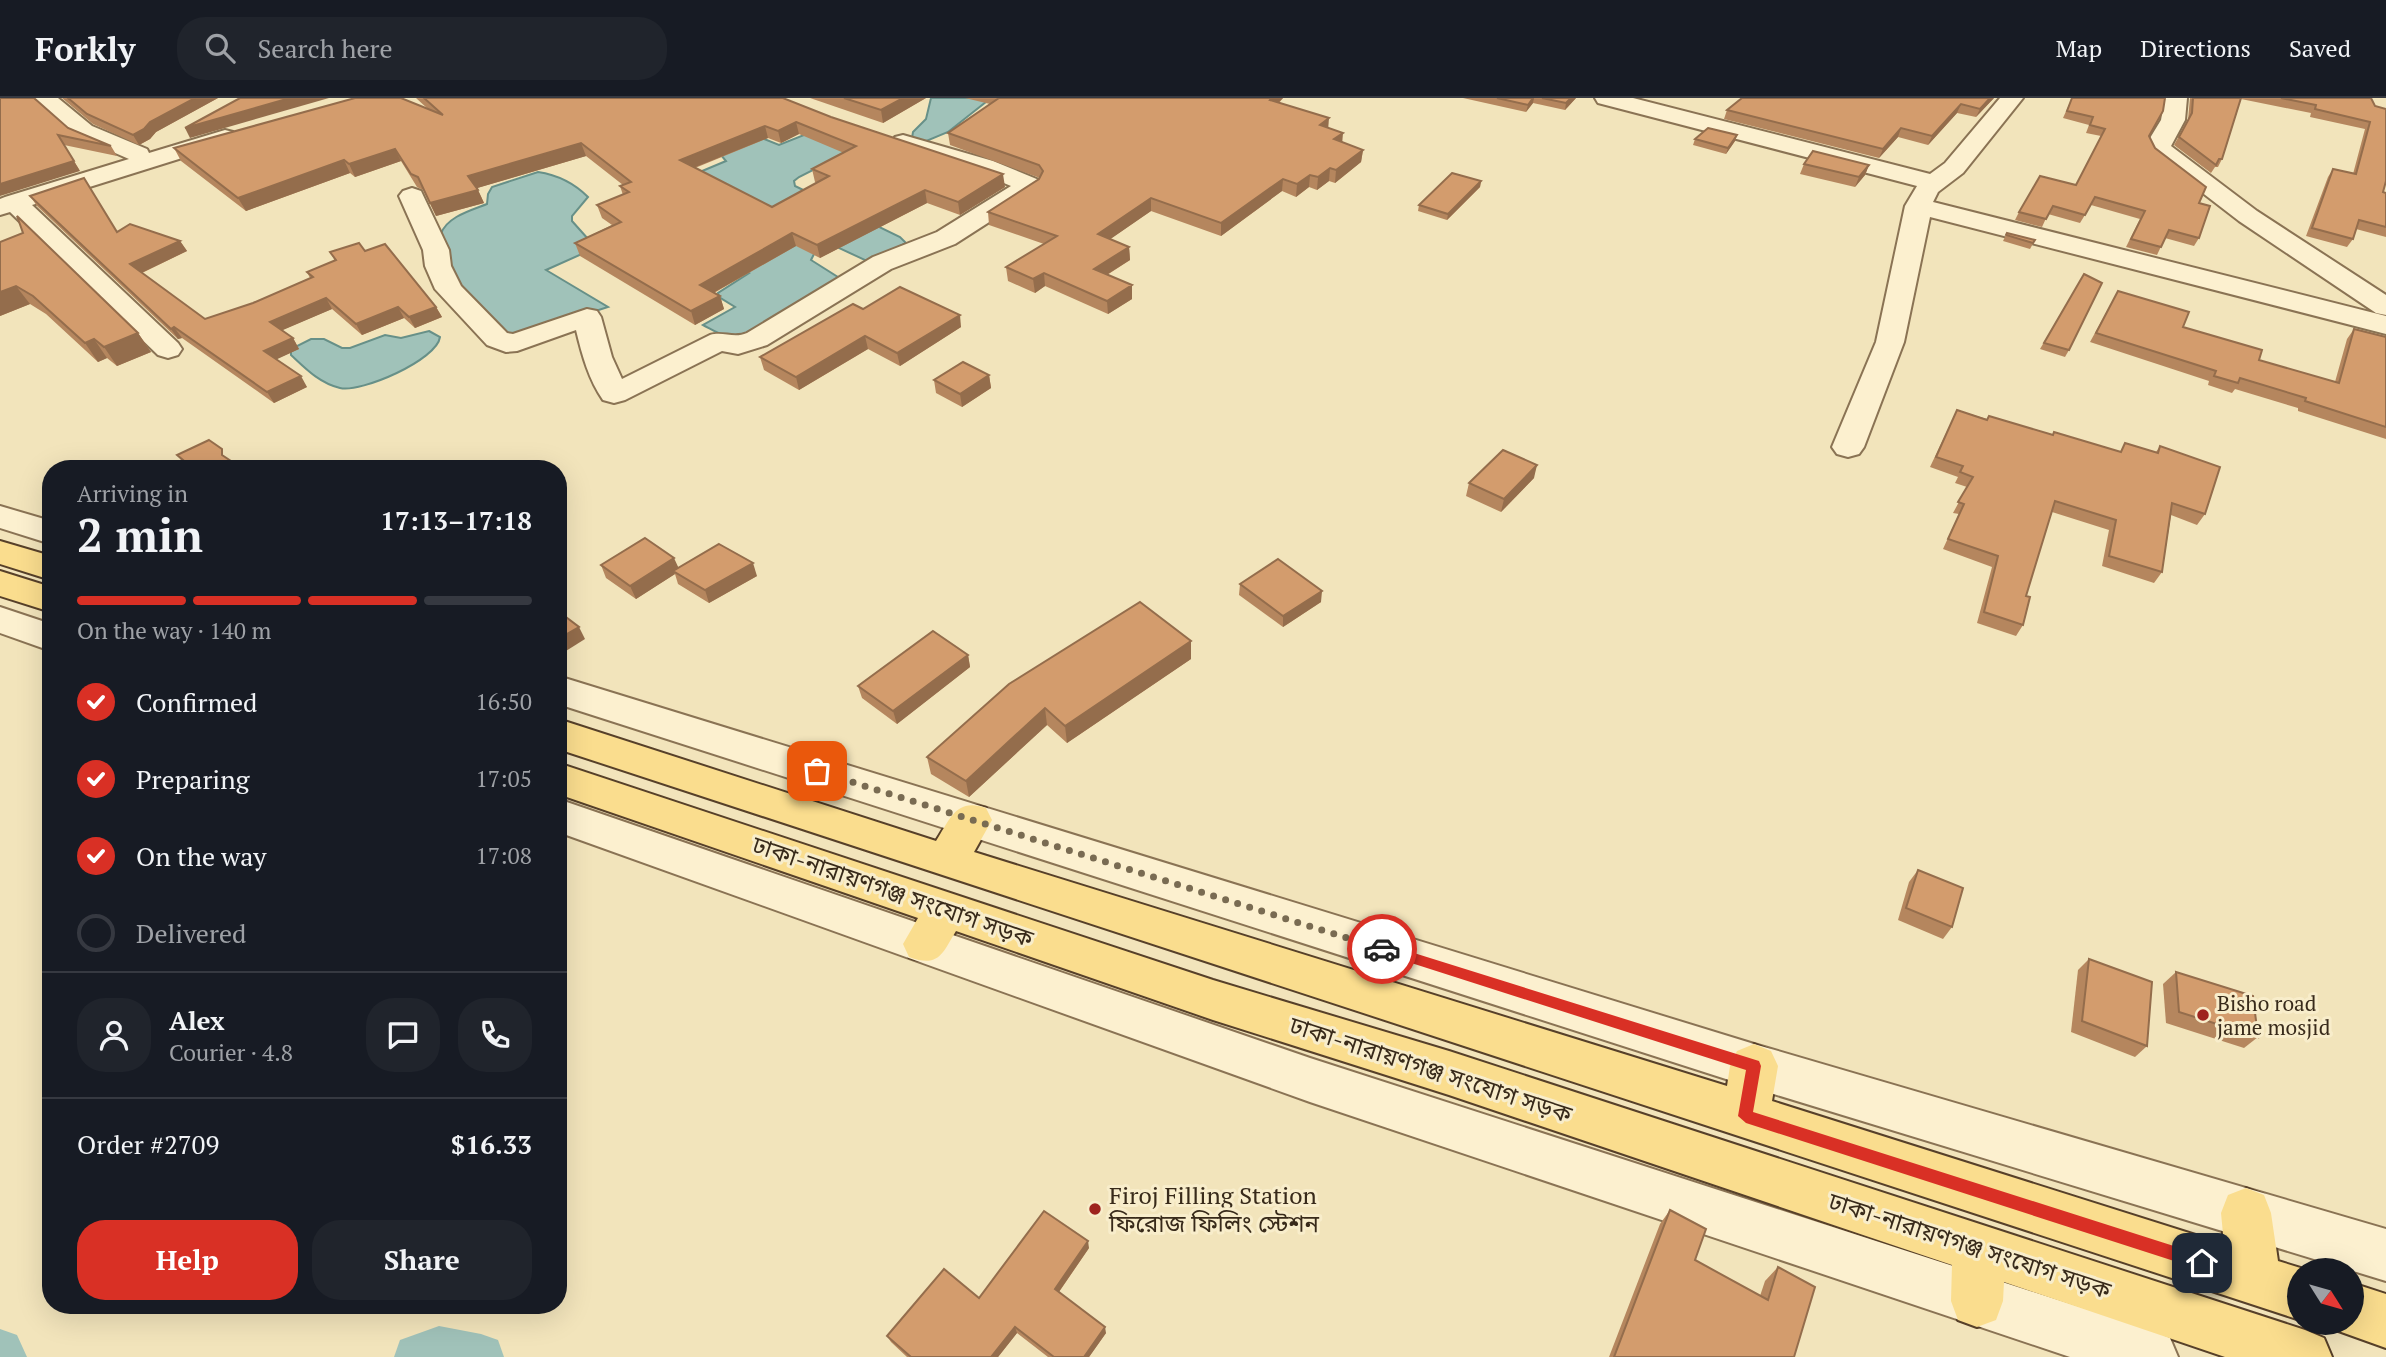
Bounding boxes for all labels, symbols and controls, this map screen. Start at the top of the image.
search box [177,17,667,80]
text: Forkly [35,27,135,70]
icon: search [201,29,239,67]
text: Search here [257,31,393,65]
text: Map [2056,32,2102,64]
text: Directions [2140,32,2251,64]
text: Saved [2289,32,2351,64]
text: Arriving in [77,478,188,509]
text: 17:13–17:18 [380,503,532,537]
text: 2 min [77,504,203,565]
text: On the way · 140 m [77,615,271,646]
icon: check [77,683,115,721]
text: Confirmed [136,685,257,719]
text: 16:50 [475,686,532,717]
pin [787,741,847,801]
icon: bag [798,752,836,790]
icon: check [77,760,115,798]
text: Preparing [136,762,249,796]
text: 17:05 [475,763,532,794]
street label: ঢাকা-নারায়ণগঞ্জ সংযোগ সড়ক [747,828,1038,954]
icon: check [77,837,115,875]
text: On the way [136,839,267,873]
text: 17:08 [475,840,532,871]
courier [1347,914,1417,984]
text: Delivered [136,916,246,950]
icon: car [1363,930,1401,968]
place label: Bisho road jame mosjid [2217,989,2331,1041]
button: person [77,998,151,1072]
button: chat [366,998,440,1072]
button: phone [458,998,532,1072]
text: Alex [169,1003,225,1037]
marker: Bisho road jame mosjid [2195,1007,2211,1023]
street label: ঢাকা-নারায়ণগঞ্জ সংযোগ সড়ক [1285,1008,1577,1130]
text: Courier · 4.8 [169,1037,293,1068]
text: Order #2709 [77,1127,219,1161]
text: $16.33 [451,1127,532,1161]
place label: Firoj Filling Station ফিরোজ ফিলিং স্টেশন [1108,1179,1320,1239]
street label: ঢাকা-নারায়ণগঞ্জ সংযোগ সড়ক [1824,1184,2116,1306]
marker: Firoj Filling Station ফিরোজ ফিলিং স্টেশন [1087,1201,1103,1217]
button: Help [77,1220,298,1300]
button: Share [312,1220,532,1300]
pin [2172,1233,2232,1293]
icon: home [2183,1244,2221,1282]
north arrow [2287,1258,2364,1335]
map controls [2287,1258,2364,1335]

